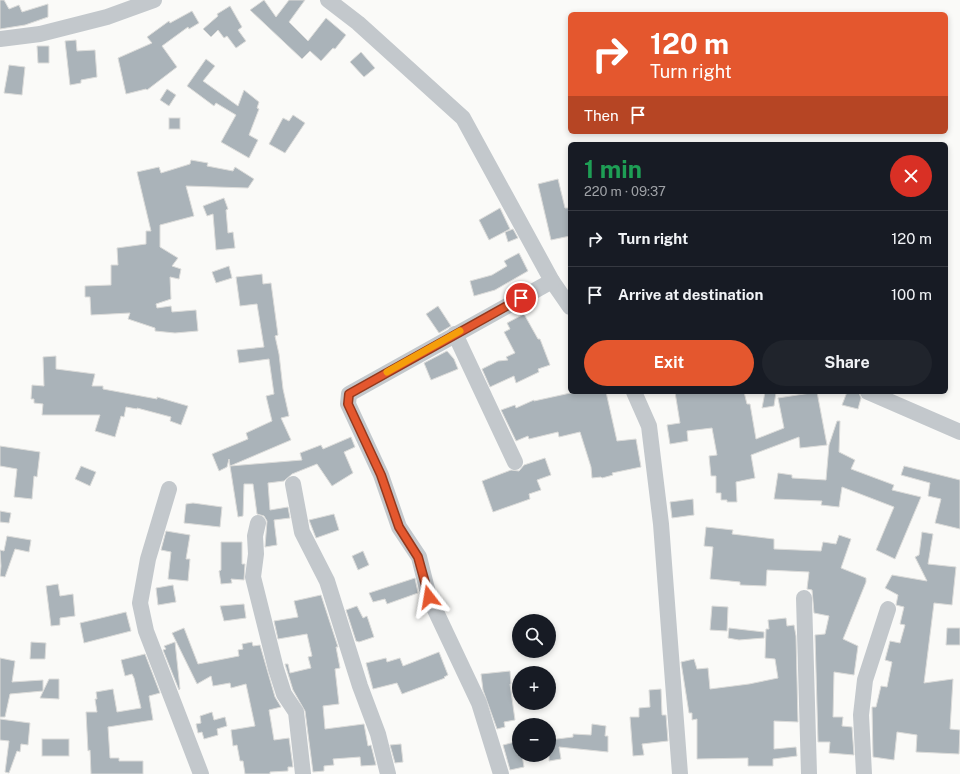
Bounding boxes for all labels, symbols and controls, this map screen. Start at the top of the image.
text: 120 m [650,27,729,60]
icon: right [584,28,636,80]
text: Turn right [650,61,732,82]
icon: arrive [627,104,649,126]
text: Then [584,107,619,124]
text: 1 min [584,155,642,183]
button: close [890,155,932,197]
text: 220 m · 09:37 [584,184,666,199]
icon: right [584,228,606,250]
text: Turn right [618,230,688,247]
text: 120 m [891,230,932,247]
pin [504,281,538,315]
icon: arrive [584,284,606,306]
text: Arrive at destination [618,286,763,303]
text: 100 m [891,286,932,303]
icon: arrive [510,287,532,309]
button: Exit [584,340,754,386]
button: Share [762,340,932,386]
position arrow [408,576,450,618]
map controls [512,614,556,762]
button: search [512,614,556,658]
button: + [512,666,556,710]
button: − [512,718,556,762]

